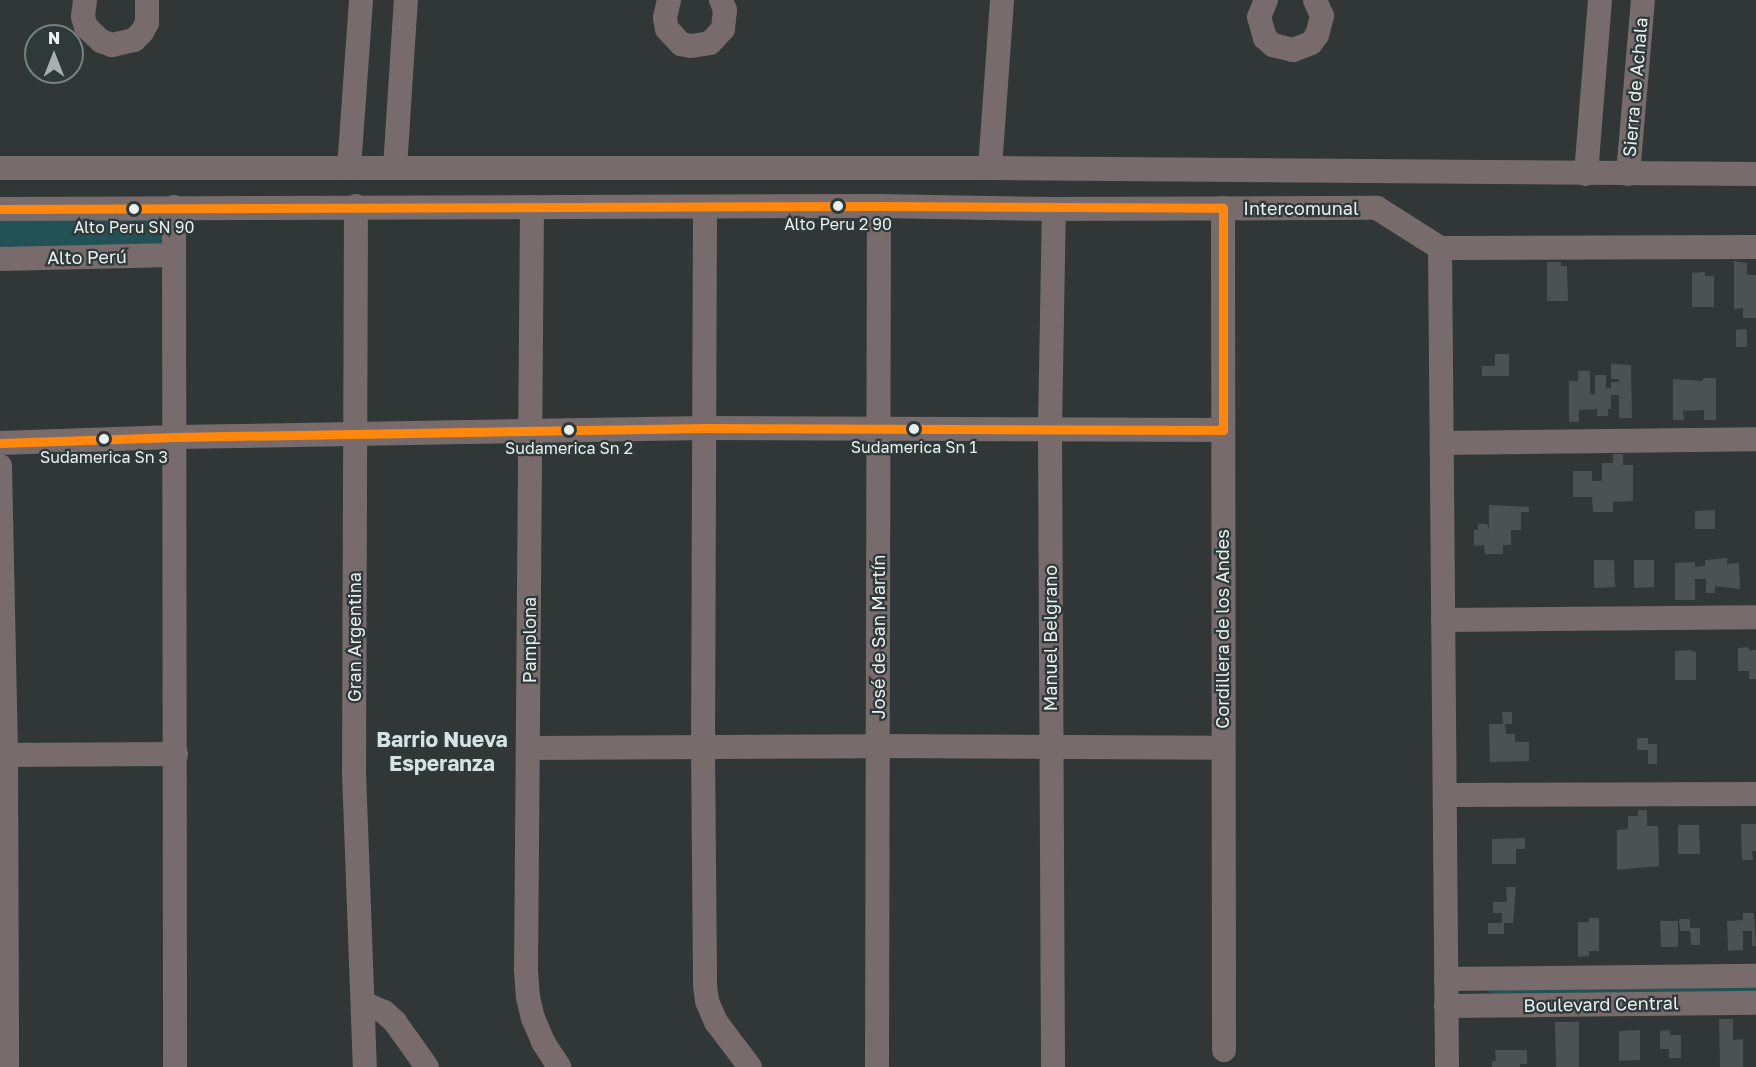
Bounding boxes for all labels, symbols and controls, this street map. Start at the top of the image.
street label: Sierra de Achala [1618,16,1652,158]
north arrow [24,24,84,84]
text: N [48,28,60,48]
street label: Intercomunal [1243,197,1359,219]
marker: Alto Peru 2 90 [832,200,844,212]
marker: Alto Peru SN 90 [128,203,140,215]
place label: Alto Peru 2 90 [784,214,892,234]
place label: Alto Peru SN 90 [74,217,194,237]
street label: Alto Perú [47,246,127,268]
marker: Sudamerica Sn 1 [908,423,920,435]
marker: Sudamerica Sn 2 [563,424,575,436]
marker: Sudamerica Sn 3 [98,433,110,445]
place label: Sudamerica Sn 1 [851,437,977,457]
place label: Sudamerica Sn 2 [505,438,633,458]
place label: Sudamerica Sn 3 [40,447,168,467]
street label: Cordillera de los Andes [1211,529,1233,729]
street label: José de San Martín [867,555,889,719]
street label: Manuel Belgrano [1039,565,1061,711]
street label: Gran Argentina [343,572,365,702]
street label: Pamplona [518,597,540,683]
district label: Barrio Nueva Esperanza [376,726,508,776]
street label: Boulevard Central [1523,992,1679,1016]

